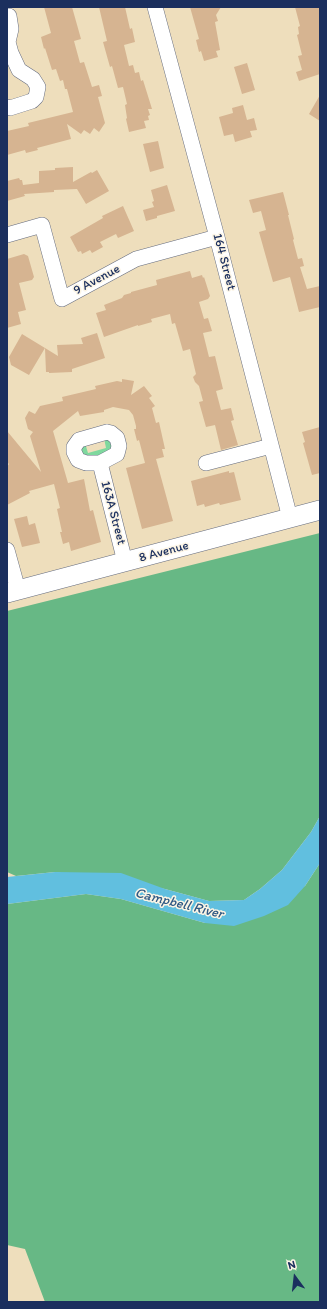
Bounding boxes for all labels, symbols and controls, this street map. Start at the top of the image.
street label: 164 Street [209,232,239,292]
street label: 9 Avenue [71,261,123,299]
street label: 163A Street [97,479,129,547]
street label: 8 Avenue [137,538,191,566]
water label: Campbell River [133,885,225,923]
north arrow [275,1257,315,1297]
text: N [286,1258,297,1272]

